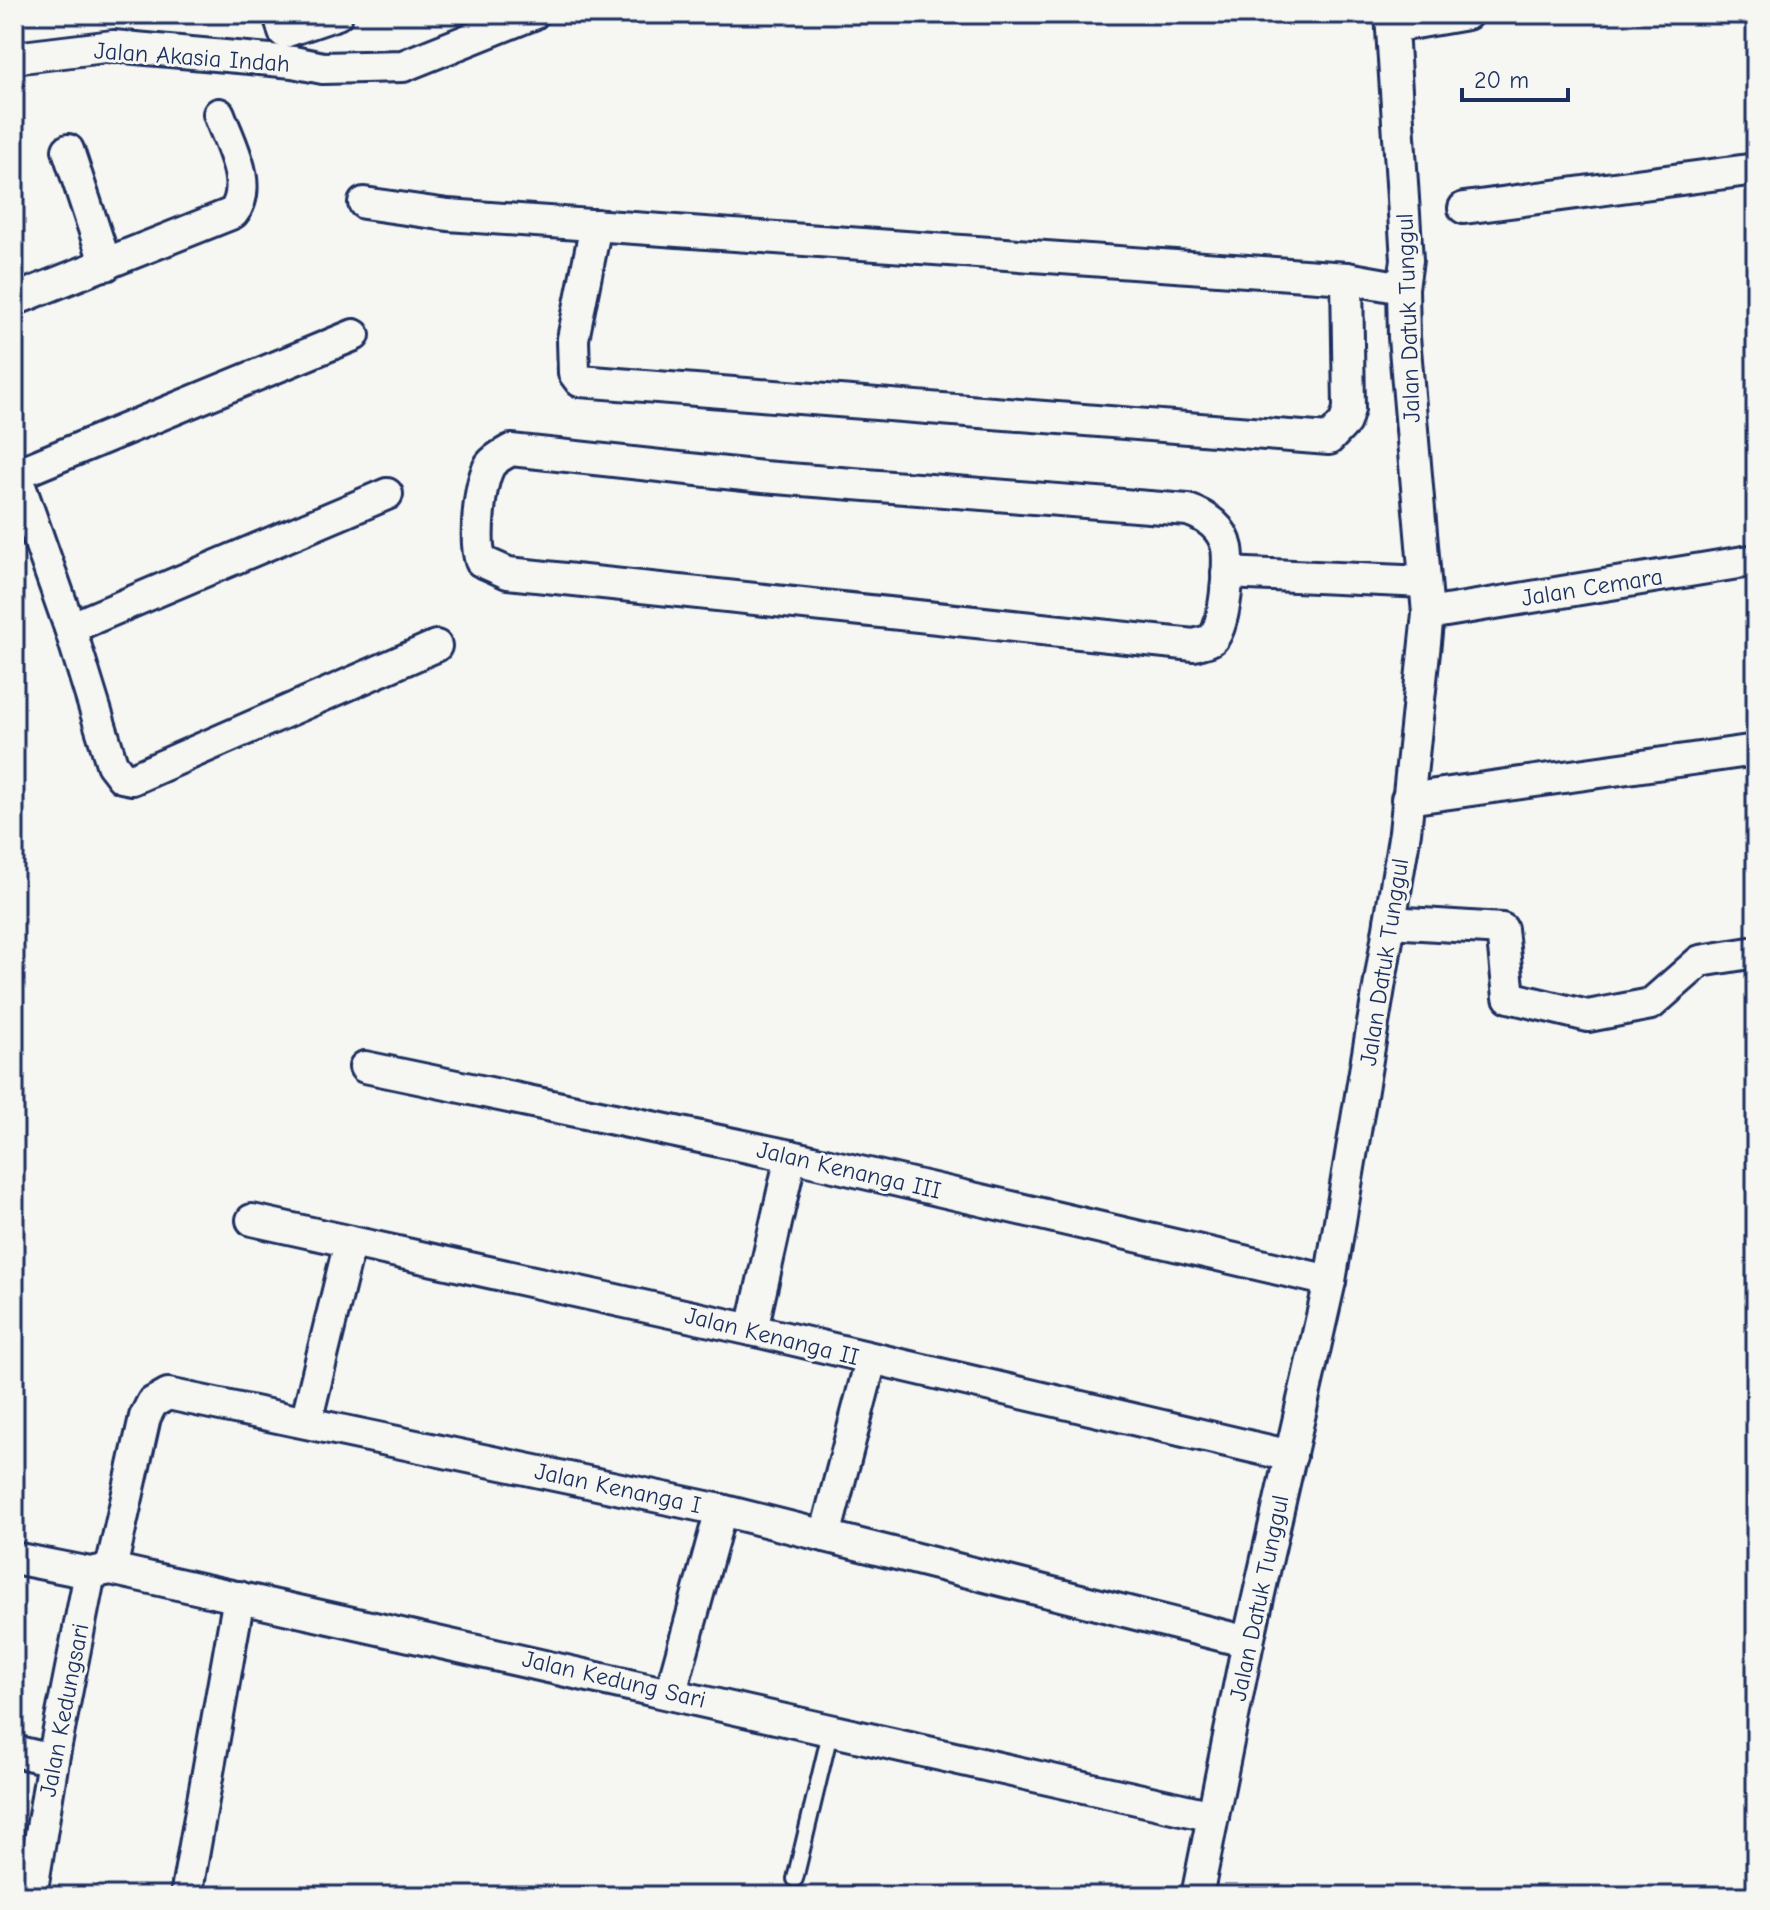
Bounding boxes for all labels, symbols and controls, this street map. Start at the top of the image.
street label: Jalan Akasia Indah [93,36,291,78]
scale bar [1462,52,1568,102]
text: 20 m [1474,66,1529,94]
street label: Jalan Datuk Tunggul [1390,213,1426,423]
street label: Jalan Cemara [1519,562,1665,612]
street label: Jalan Datuk Tunggul [1354,856,1414,1068]
street label: Jalan Kenanga III [754,1135,944,1205]
street label: Jalan Kenanga II [682,1301,862,1371]
street label: Jalan Kenanga I [532,1457,704,1519]
street label: Jalan Datuk Tunggul [1224,1493,1294,1703]
street label: Jalan Kedungsari [33,1621,95,1799]
street label: Jalan Kedung Sari [520,1644,708,1714]

